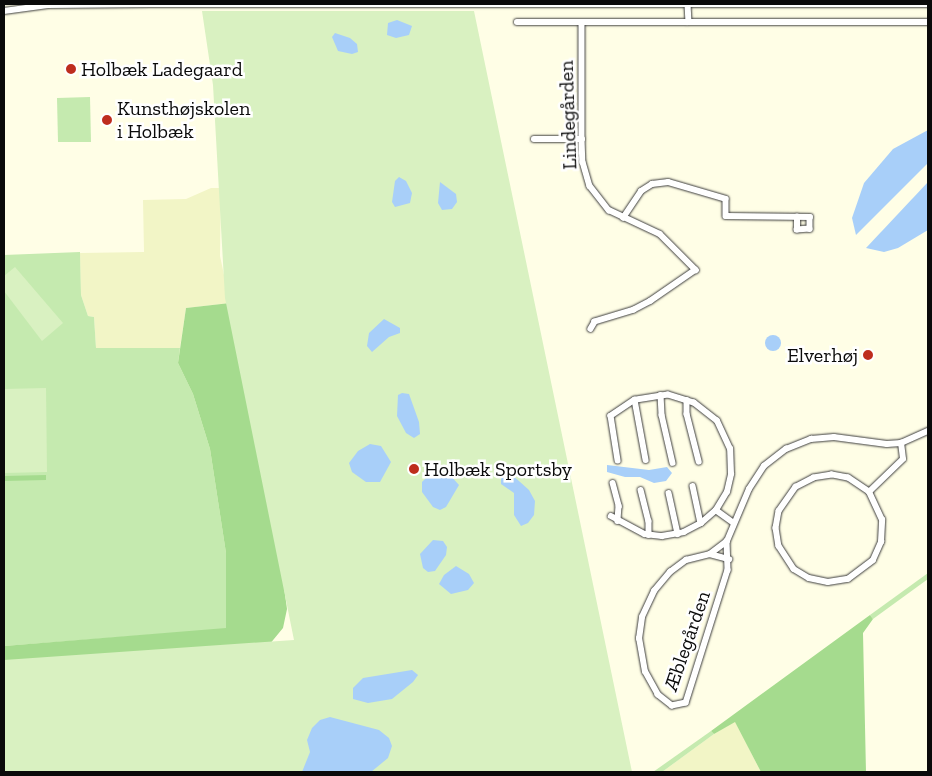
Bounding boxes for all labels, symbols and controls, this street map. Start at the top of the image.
place label: Holbæk Ladegaard [81,57,243,81]
street label: Lindegården [554,60,582,170]
marker: Holbæk Ladegaard [65,63,77,75]
place label: Kunsthøjskolen i Holbæk [117,96,250,143]
marker: Kunsthøjskolen i Holbæk [101,114,113,126]
place label: Elverhøj [787,343,858,367]
marker: Elverhøj [862,349,874,361]
place label: Holbæk Sportsby [424,457,572,481]
marker: Holbæk Sportsby [408,463,420,475]
street label: Æblegården [659,588,715,694]

